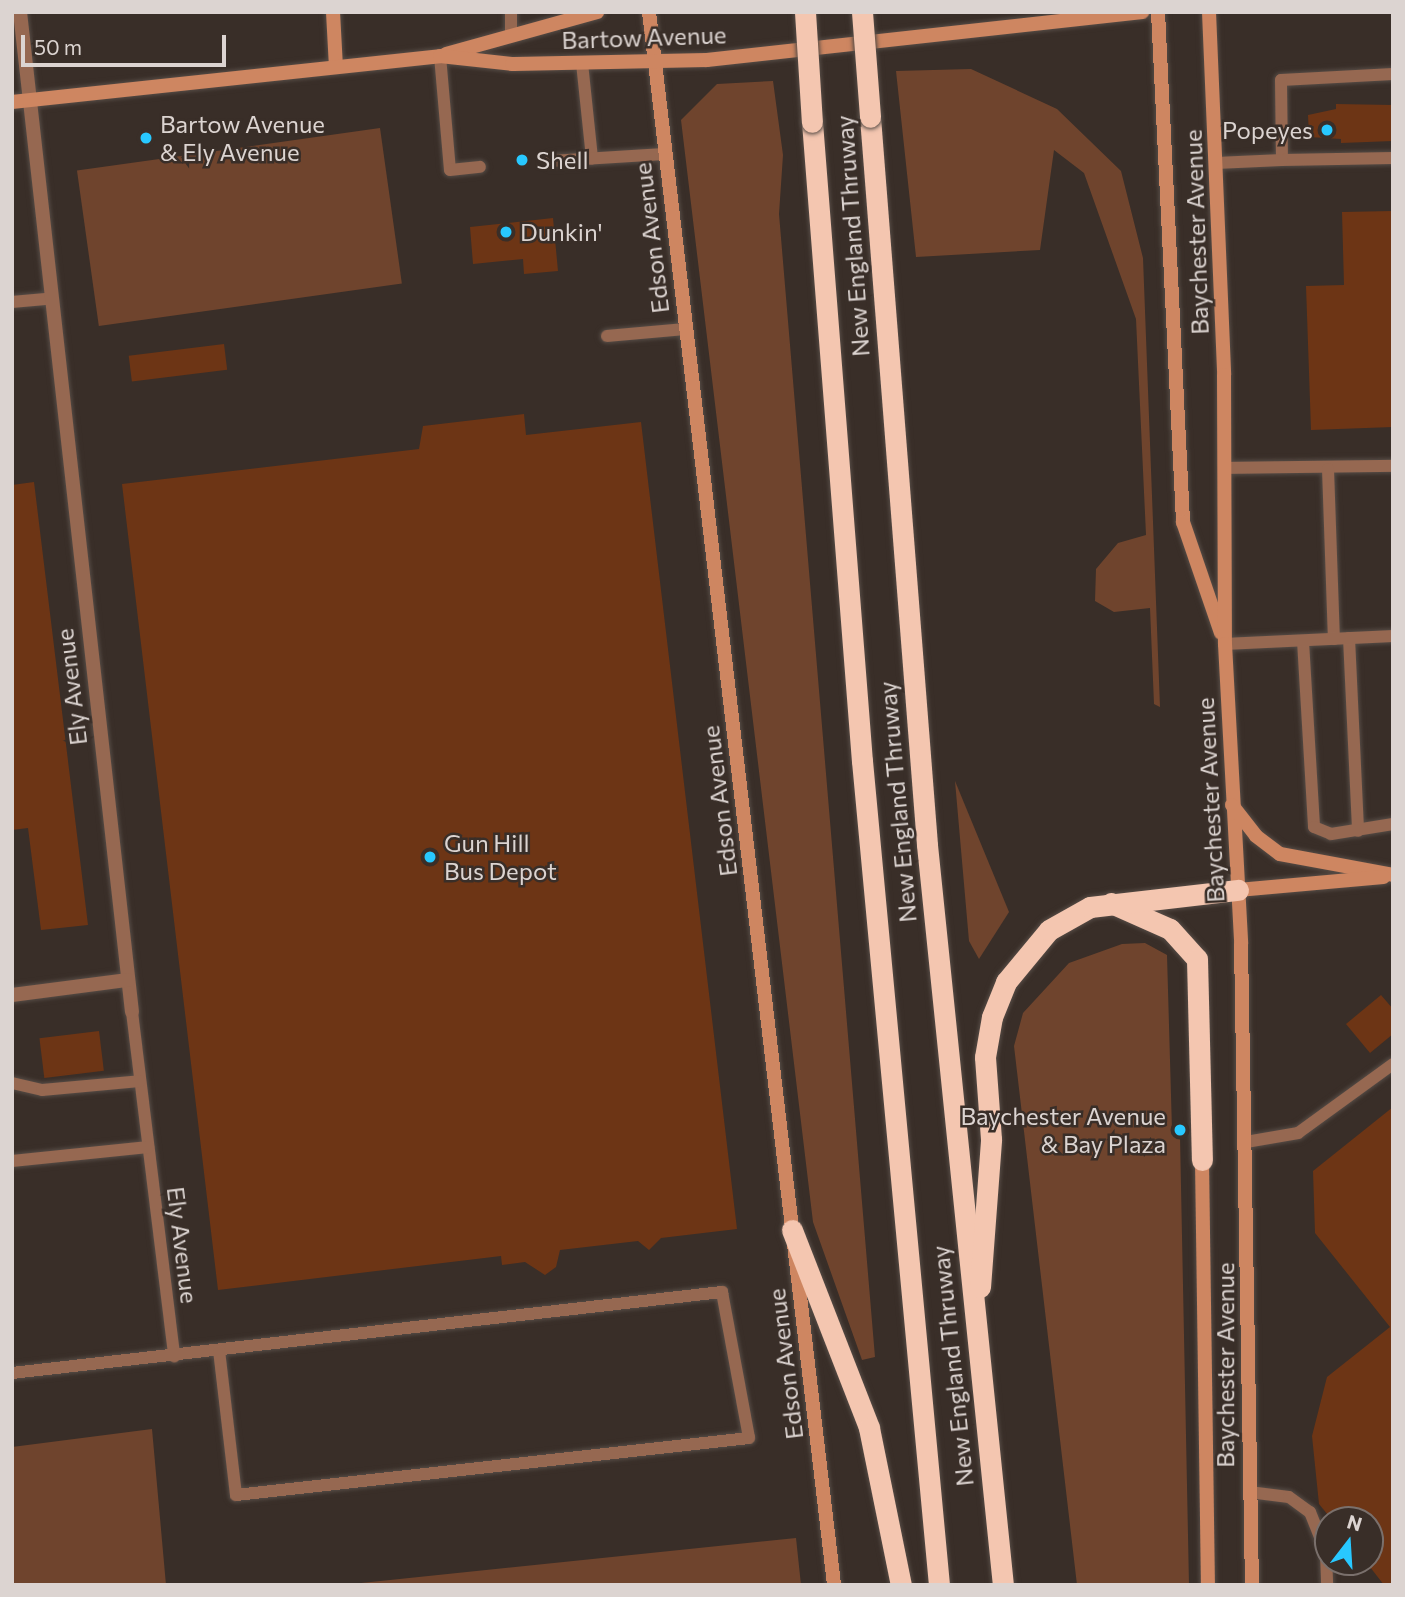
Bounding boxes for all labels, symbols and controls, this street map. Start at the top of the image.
street label: Bartow Avenue [561,20,727,54]
scale bar [24,21,229,65]
text: 50 m [34,34,82,59]
place label: Bartow Avenue & Ely Avenue [160,110,325,166]
street label: New England Thruway [829,114,875,358]
place label: Popeyes [1222,116,1313,144]
marker: Popeyes [1319,122,1335,138]
street label: Baychester Avenue [1178,129,1214,335]
marker: Bartow Avenue & Ely Avenue [138,130,154,146]
place label: Shell [536,146,589,174]
marker: Shell [514,152,530,168]
street label: Edson Avenue [627,161,675,315]
place label: Dunkin' [520,218,603,246]
marker: Dunkin' [498,224,514,240]
street label: Ely Avenue [50,627,92,747]
street label: New England Thruway [872,680,922,924]
street label: Baychester Avenue [1190,697,1230,903]
street label: Edson Avenue [695,724,743,878]
place label: Gun Hill Bus Depot [444,829,557,885]
marker: Gun Hill Bus Depot [422,849,438,865]
place label: Baychester Avenue & Bay Plaza [961,1102,1166,1158]
marker: Baychester Avenue & Bay Plaza [1172,1122,1188,1138]
street label: Ely Avenue [162,1185,204,1305]
street label: New England Thruway [925,1244,979,1488]
street label: Baychester Avenue [1211,1262,1239,1468]
street label: Edson Avenue [761,1287,809,1441]
north arrow [1314,1506,1384,1576]
text: N [1345,1509,1365,1535]

